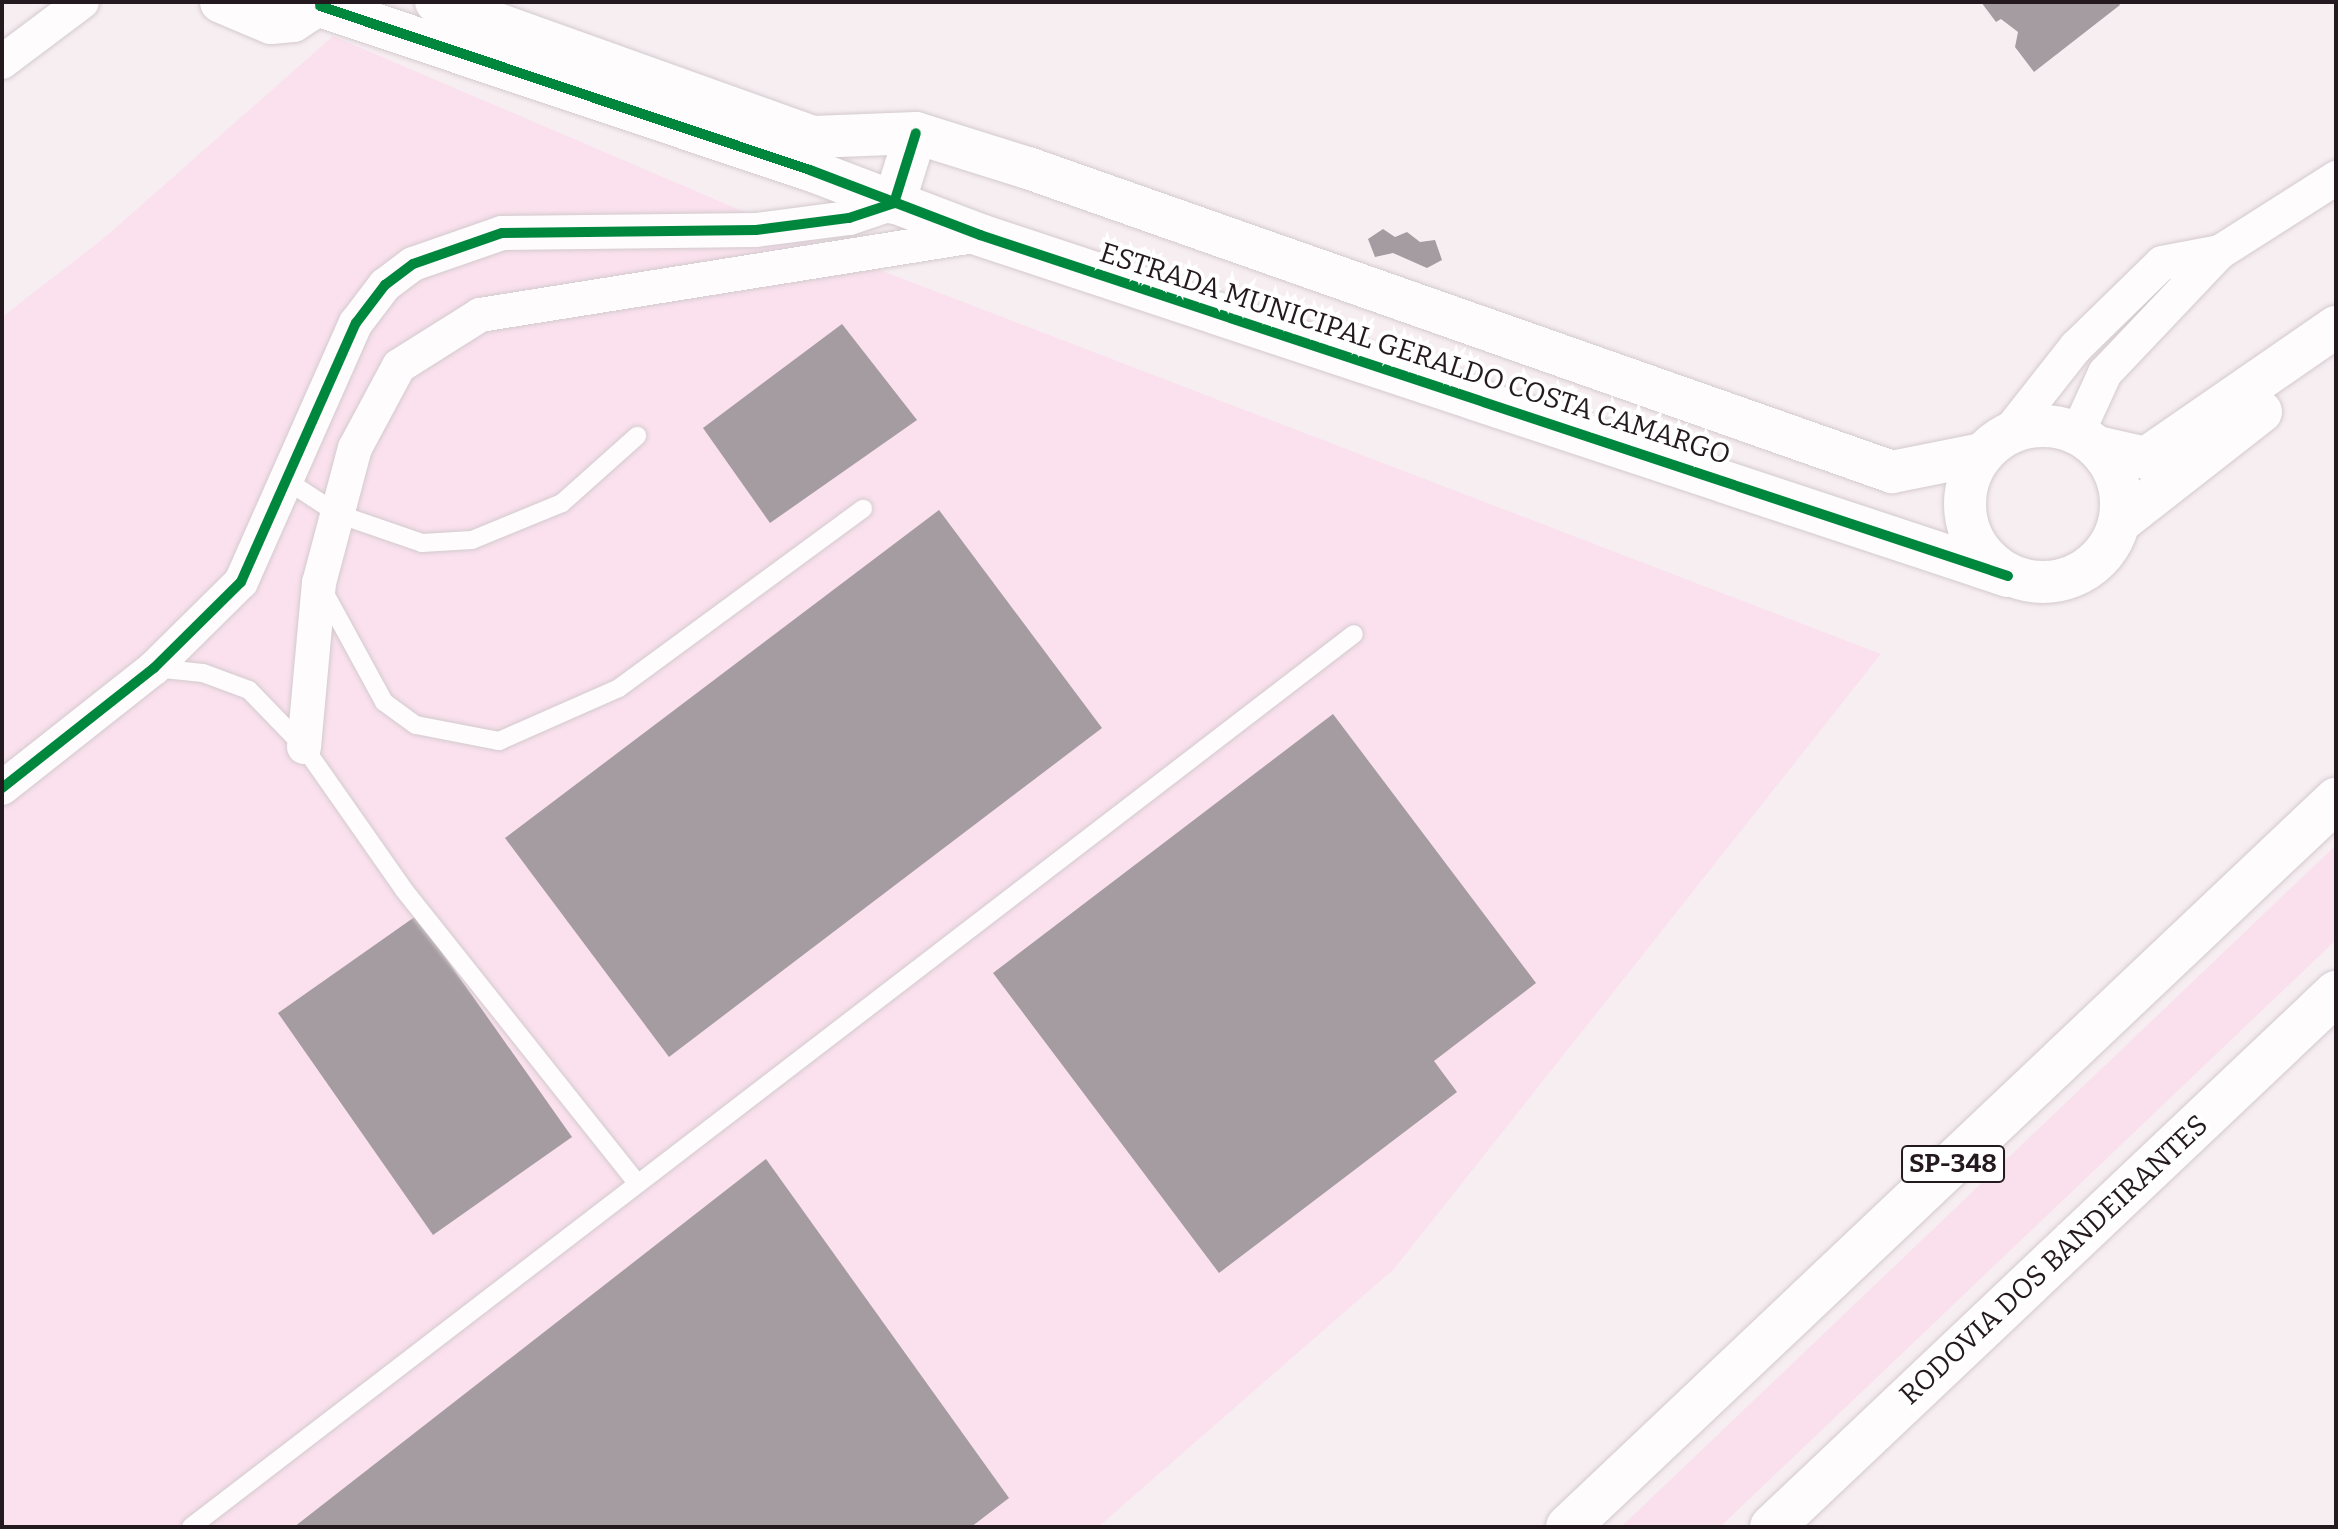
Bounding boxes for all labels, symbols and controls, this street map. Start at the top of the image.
street label: ESTRADA MUNICIPAL GERALDO COSTA CAMARGO [1096,236,1734,472]
street label: RODOVIA DOS BANDEIRANTES [1893,1108,2215,1412]
road number: SP-348 [1901,1142,2005,1186]

